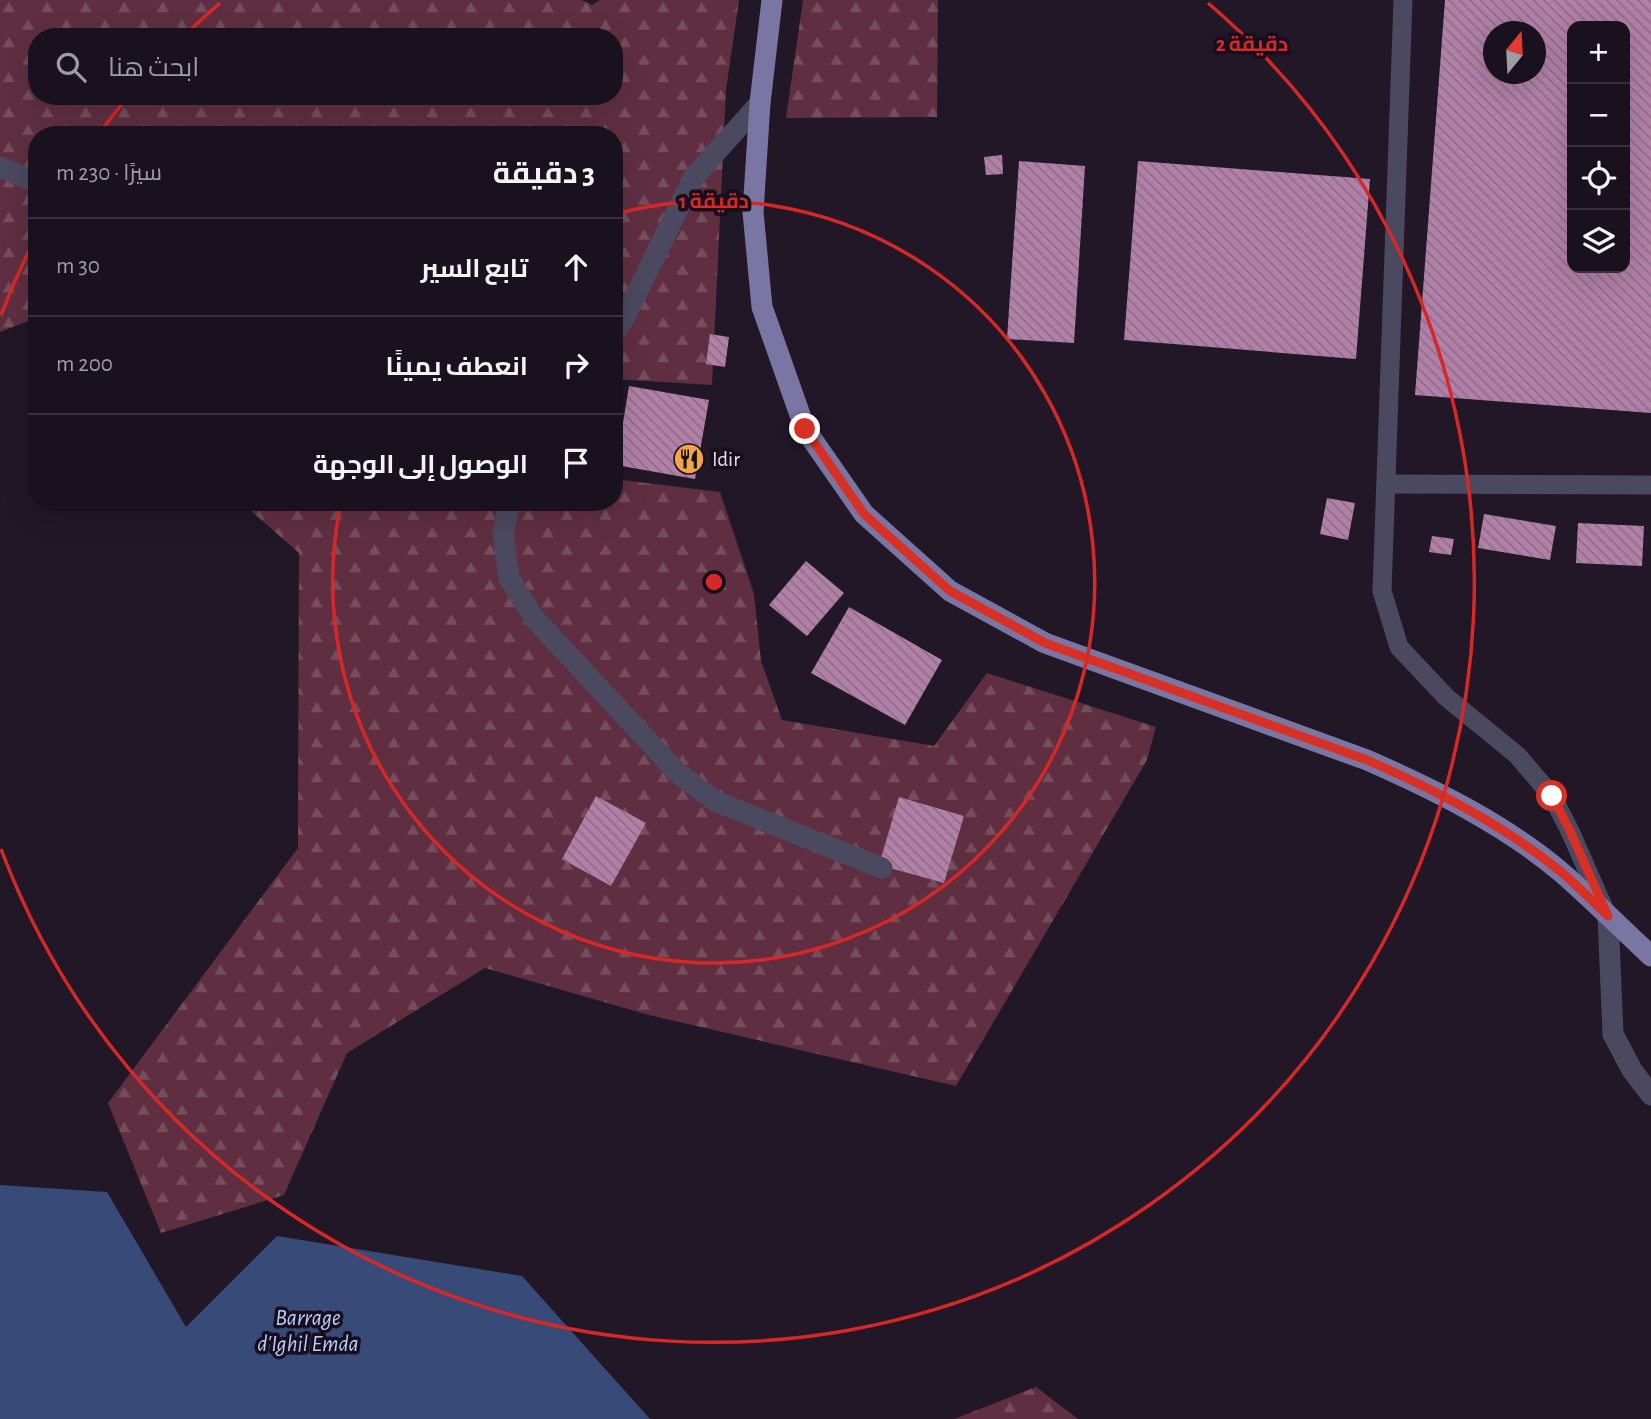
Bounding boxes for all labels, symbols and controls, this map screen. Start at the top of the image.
north arrow [1483,21,1546,84]
map controls [1567,21,1630,273]
button: + [1567,21,1630,84]
search box [28,28,623,105]
text: 2 دقيقة [1216,34,1288,56]
icon: search [52,48,90,86]
text: ابحث هنا [108,55,199,81]
button: − [1567,84,1630,147]
button: locate [1567,147,1630,210]
text: 3 دقيقة [493,159,595,189]
text: سيرًا · 230 m [56,162,162,185]
text: 1 دقيقة [679,191,749,213]
button: layers [1567,210,1630,273]
icon: ahead [557,248,595,286]
text: 30 m [56,255,100,278]
text: تابع السير [421,256,528,282]
icon: right [557,346,595,384]
text: 200 m [56,353,113,376]
text: انعطف يمينًا [385,354,528,380]
route end [789,413,820,444]
restaurant icon: Idir [672,442,706,476]
icon: arrive [557,444,595,482]
place label: Idir [712,449,740,470]
text: الوصول إلى الوجهة [313,452,528,478]
centre of rings [702,570,726,594]
route start [1536,780,1567,811]
water label: Barrage d'Ighil Emda [257,1307,359,1356]

